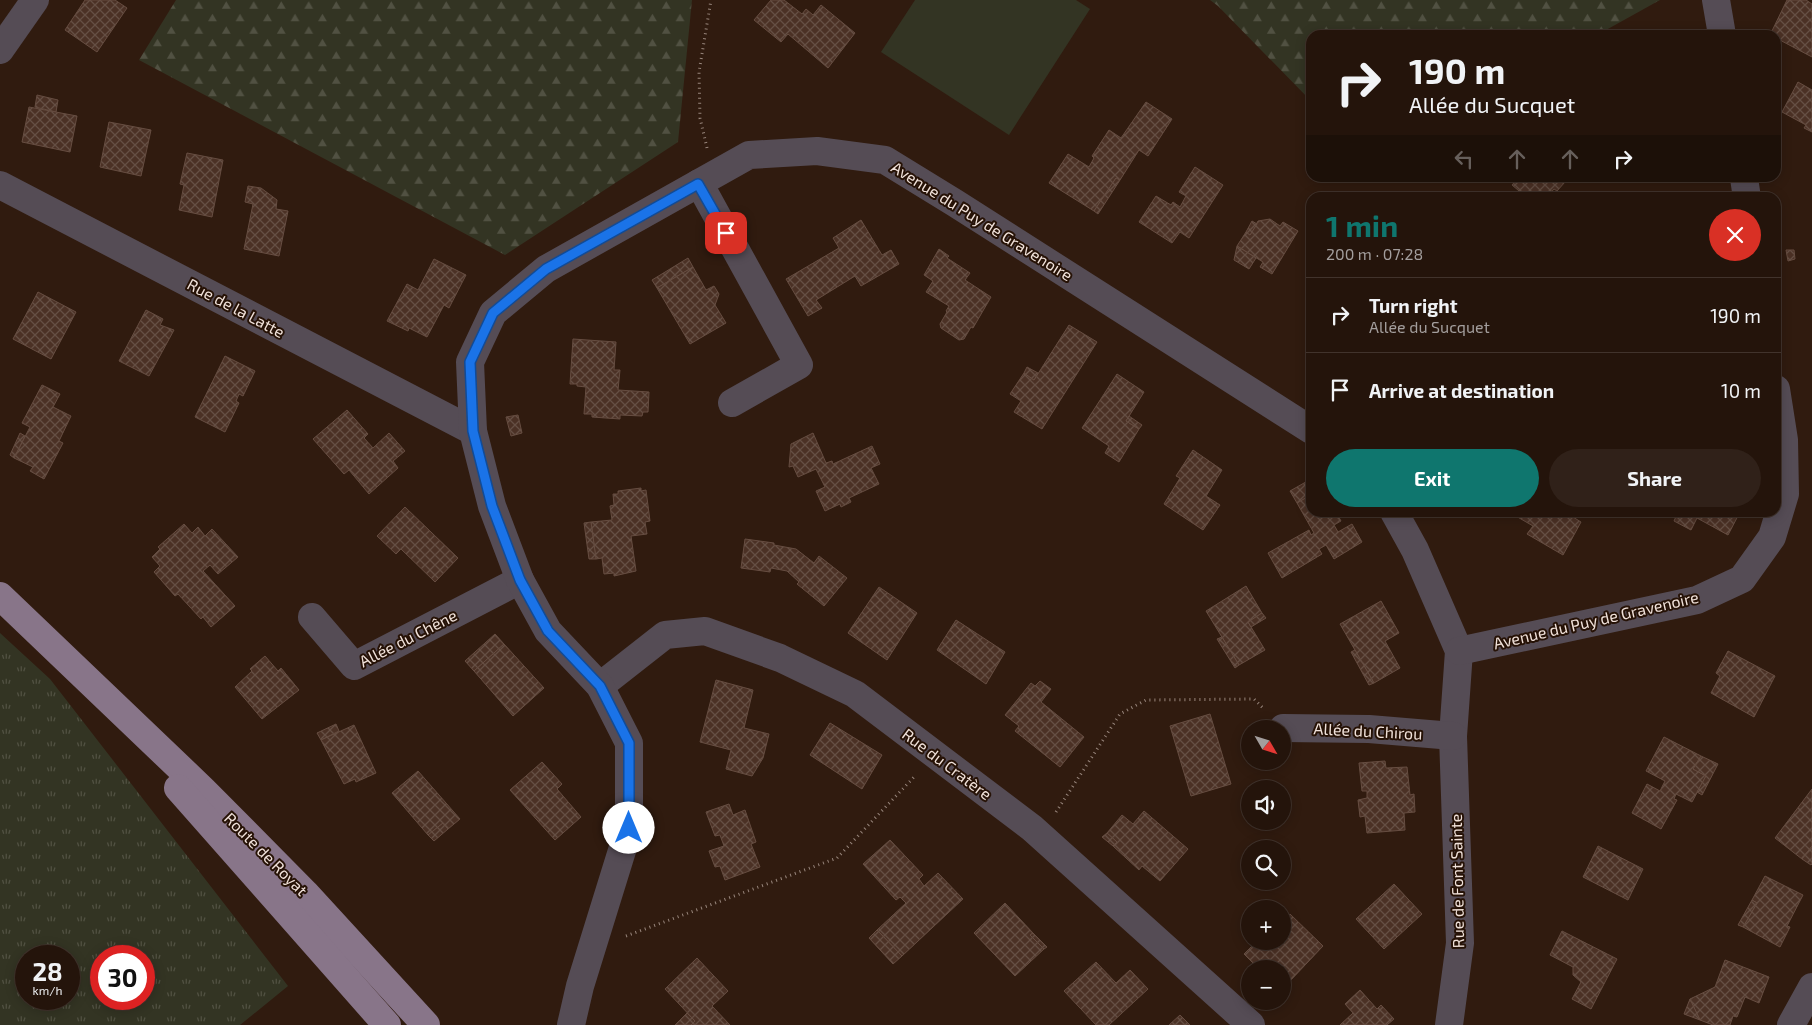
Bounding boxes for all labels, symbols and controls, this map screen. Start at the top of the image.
text: 190 m [1409,49,1505,91]
icon: right [1326,50,1391,115]
text: Allée du Sucquet [1409,91,1575,117]
icon: left [1450,145,1478,173]
icon: ahead [1503,145,1531,173]
icon: ahead [1556,145,1584,173]
icon: right [1609,145,1637,173]
street label: Avenue du Puy de Gravenoire [888,157,1076,284]
text: 1 min [1326,207,1398,243]
button: close [1709,209,1761,261]
pin [705,212,747,254]
icon: arrive [712,219,740,247]
text: 200 m · 07:28 [1326,244,1423,263]
street label: Rue de la Latte [184,274,288,341]
text: Turn right [1369,294,1457,317]
icon: right [1326,301,1354,329]
text: 190 m [1710,304,1761,327]
text: Allée du Sucquet [1369,317,1490,336]
icon: arrive [1326,376,1354,404]
text: Arrive at destination [1369,379,1554,402]
text: 10 m [1721,379,1761,402]
button: Exit [1326,449,1539,507]
button: Share [1549,449,1761,507]
street label: Avenue du Puy de Gravenoire [1491,587,1700,652]
street label: Allée du Chêne [356,605,460,670]
street label: Allée du Chirou [1313,718,1423,743]
north arrow [1241,720,1291,770]
map controls [1241,720,1291,1010]
street label: Rue du Cratère [899,724,996,803]
button: sound [1241,780,1291,830]
position arrow [602,801,654,853]
street label: Route de Royat [221,808,312,899]
street label: Rue de Font Sainte [1446,814,1467,948]
button: search [1241,840,1291,890]
button: + [1241,900,1291,950]
speed limit sign: 30 [90,945,155,1010]
text: 28 [32,956,63,986]
button: − [1241,960,1291,1010]
text: km/h [33,983,62,997]

